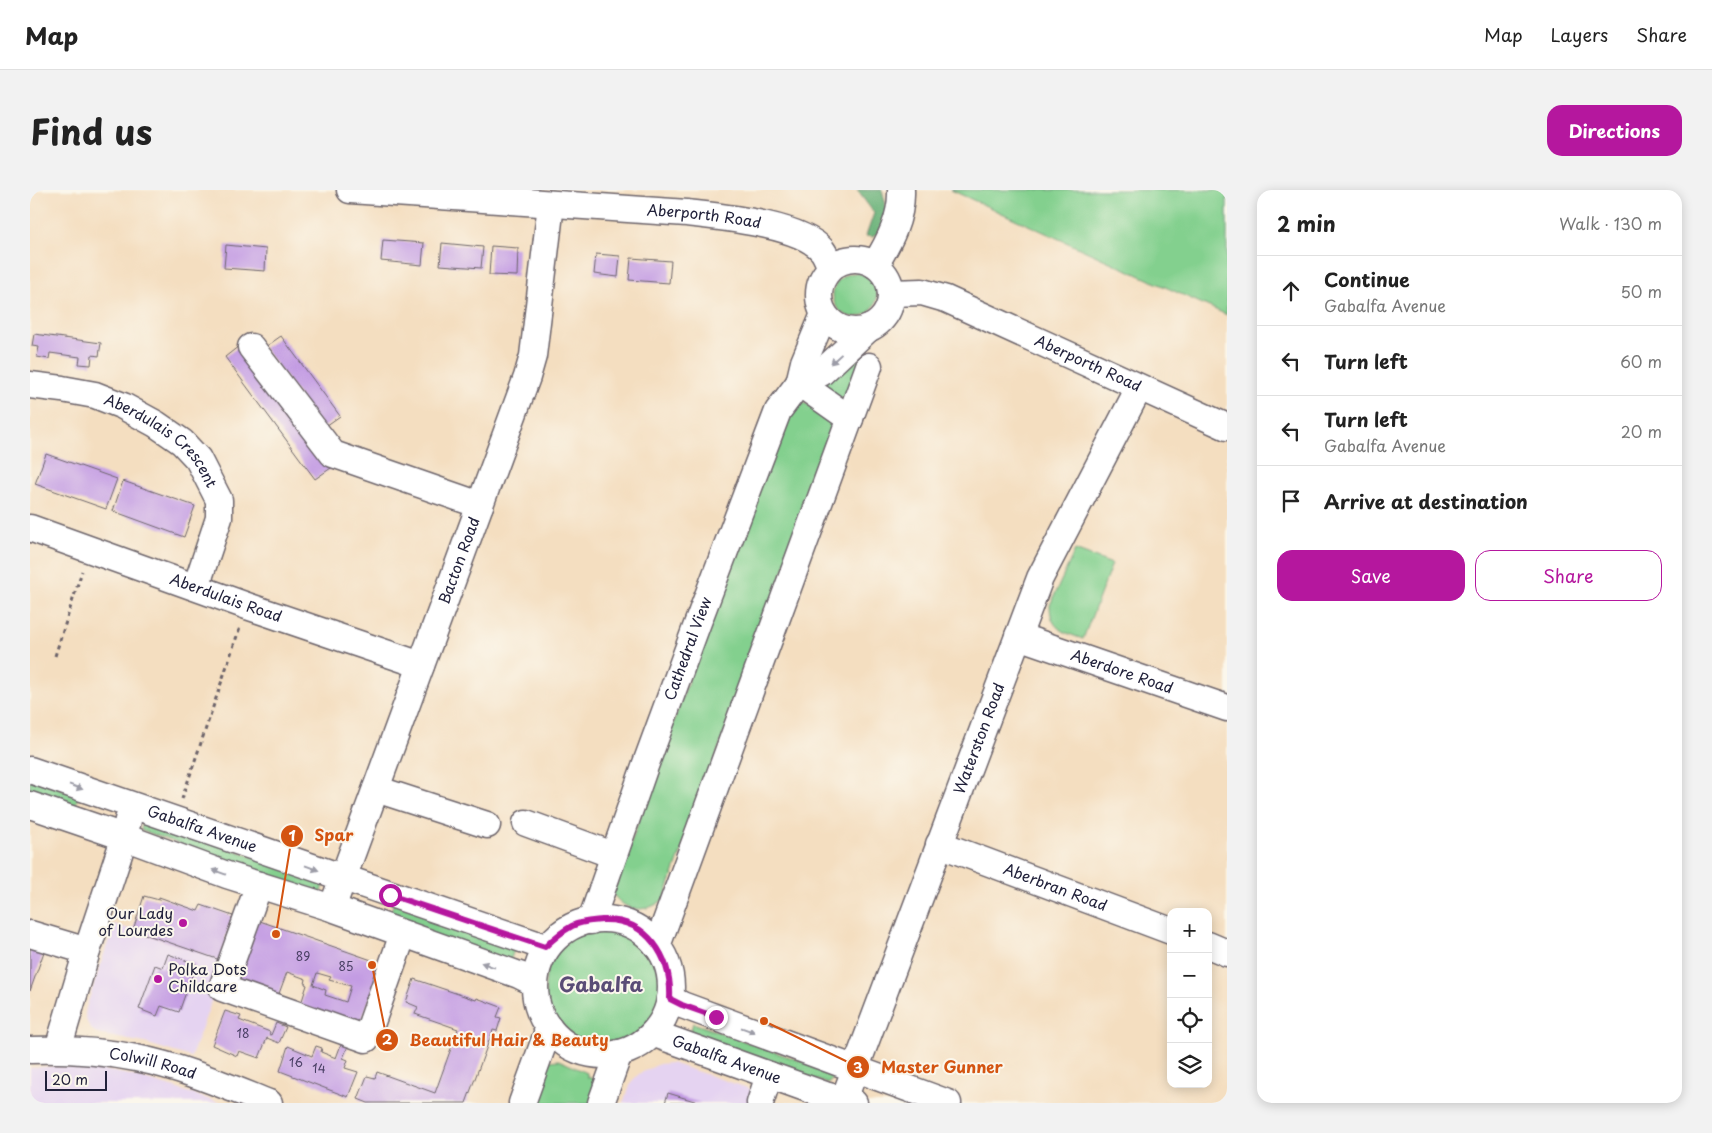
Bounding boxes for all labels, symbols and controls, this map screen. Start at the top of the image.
text: Map [25,17,78,53]
text: Map [1484,21,1523,48]
text: Layers [1551,21,1608,48]
text: Share [1636,21,1687,48]
text: Find us [30,104,152,157]
button: Directions [1547,105,1682,156]
street label: Aberporth Road [646,197,763,233]
text: 2 min [1277,207,1336,239]
text: Walk · 130 m [1559,211,1662,235]
text: Continue [1324,265,1410,293]
icon: ahead [1277,277,1305,305]
text: 50 m [1621,279,1662,303]
text: Gabalfa Avenue [1324,293,1446,317]
street label: Aberporth Road [1032,328,1146,397]
icon: left [1277,347,1305,375]
text: Turn left [1324,347,1408,375]
text: 60 m [1620,349,1662,373]
one-way arrow [831,353,843,365]
street label: Aberdulais Crescent [101,387,224,491]
text: Turn left [1324,405,1408,433]
icon: left [1277,417,1305,445]
text: 20 m [1621,419,1662,443]
text: Gabalfa Avenue [1324,433,1446,457]
icon: arrive [1277,487,1305,515]
text: Arrive at destination [1324,487,1528,515]
street label: Bacton Road [432,513,485,607]
button: Save [1277,550,1465,601]
button: Share [1475,550,1662,601]
street label: Aberdulais Road [167,566,285,627]
street label: Cathedral View [657,593,717,703]
street label: Aberdore Road [1068,642,1177,699]
street label: Waterston Road [947,679,1010,797]
one-way arrow [69,783,84,791]
street label: Gabalfa Avenue [145,798,261,857]
callout: Spar [280,820,364,851]
text: Spar [315,822,354,846]
text: 1 [288,823,296,846]
street label: Aberbran Road [1000,856,1111,916]
one-way arrow [305,865,320,872]
one-way arrow [211,868,226,875]
route start [379,884,402,907]
place label: Our Lady of Lourdes [99,901,173,941]
map controls [1167,908,1212,1088]
button: + [1167,908,1212,953]
marker: Our Lady of Lourdes [177,917,189,929]
house number: 89 [296,947,310,965]
button: − [1167,953,1212,998]
place label: Polka Dots Childcare [168,957,247,997]
house number: 85 [339,957,353,975]
one-way arrow [480,961,495,969]
district label: Gabalfa [559,969,643,999]
marker: Polka Dots Childcare [152,973,164,985]
button: locate [1167,998,1212,1043]
route end [705,1006,728,1029]
house number: 18 [237,1024,249,1042]
callout: Beautiful Hair & Beauty [374,1025,618,1056]
one-way arrow [741,1026,756,1034]
text: 2 [382,1027,393,1050]
text: Beautiful Hair & Beauty [410,1027,609,1051]
street label: Gabalfa Avenue [669,1028,785,1088]
street label: Colwill Road [108,1041,200,1084]
button: layers [1167,1043,1212,1088]
callout: Master Gunner [846,1052,1014,1083]
house number: 16 [289,1053,303,1071]
text: Master Gunner [881,1054,1004,1078]
text: 3 [853,1055,863,1078]
house number: 14 [312,1059,326,1077]
scale bar [45,1068,108,1091]
text: 20 m [52,1069,88,1090]

